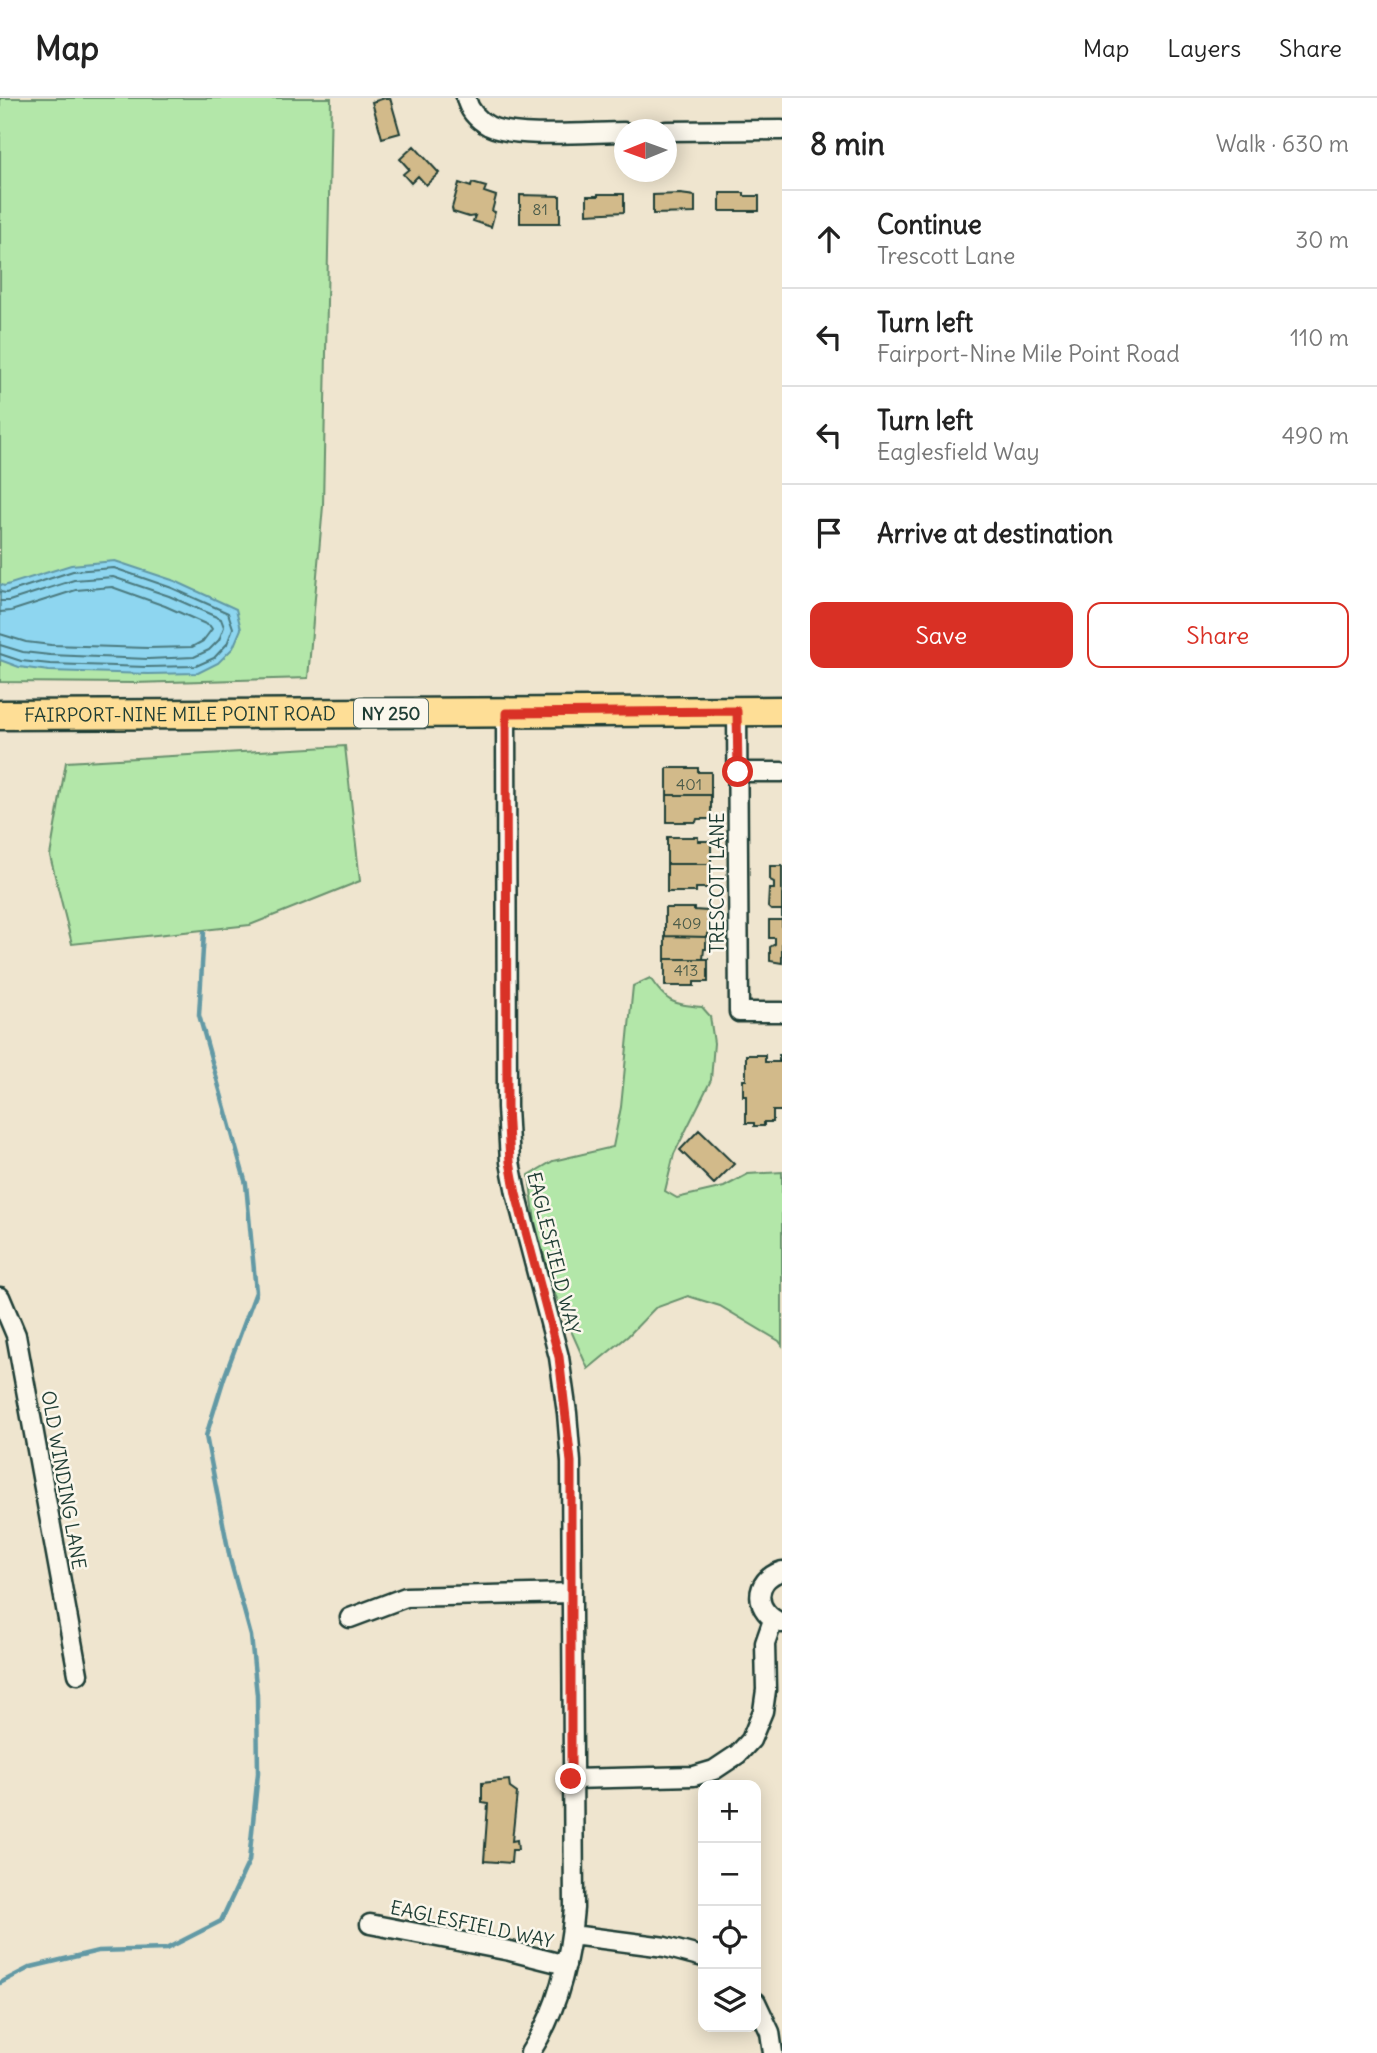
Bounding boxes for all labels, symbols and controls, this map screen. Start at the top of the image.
text: Map [35,27,99,69]
text: Map [1083,33,1129,63]
text: Layers [1167,33,1241,63]
text: Share [1279,33,1342,63]
north arrow [614,119,677,182]
text: 8 min [810,125,885,163]
text: Walk · 630 m [1216,129,1349,158]
house number: 81 [532,199,548,219]
text: Continue [877,208,982,241]
icon: ahead [810,220,848,258]
text: 30 m [1295,225,1349,254]
text: Trescott Lane [877,241,1015,270]
text: Turn left [877,306,973,339]
icon: left [810,318,848,356]
text: 110 m [1290,323,1349,352]
text: Fairport-Nine Mile Point Road [877,339,1180,368]
text: Turn left [877,404,973,437]
icon: left [810,416,848,454]
text: 490 m [1282,421,1349,450]
text: Eaglesfield Way [877,437,1040,466]
icon: arrive [810,514,848,552]
text: Arrive at destination [877,517,1113,550]
button: Save [810,602,1073,668]
button: Share [1087,602,1349,668]
road number: NY 250 [354,698,428,728]
street label: FAIRPORT-NINE MILE POINT ROAD [24,701,336,727]
route start [722,756,753,787]
house number: 401 [676,774,702,794]
street label: TRESCOTT LANE [705,812,729,954]
house number: 409 [673,913,701,933]
house number: 413 [674,960,698,980]
street label: EAGLESFIELD WAY [522,1169,586,1337]
street label: OLD WINDING LANE [36,1389,92,1571]
route end [555,1763,586,1794]
map controls [698,1780,761,2032]
button: + [698,1780,761,1843]
button: − [698,1843,761,1906]
street label: EAGLESFIELD WAY [388,1895,556,1953]
button: locate [698,1906,761,1969]
button: layers [698,1969,761,2032]

